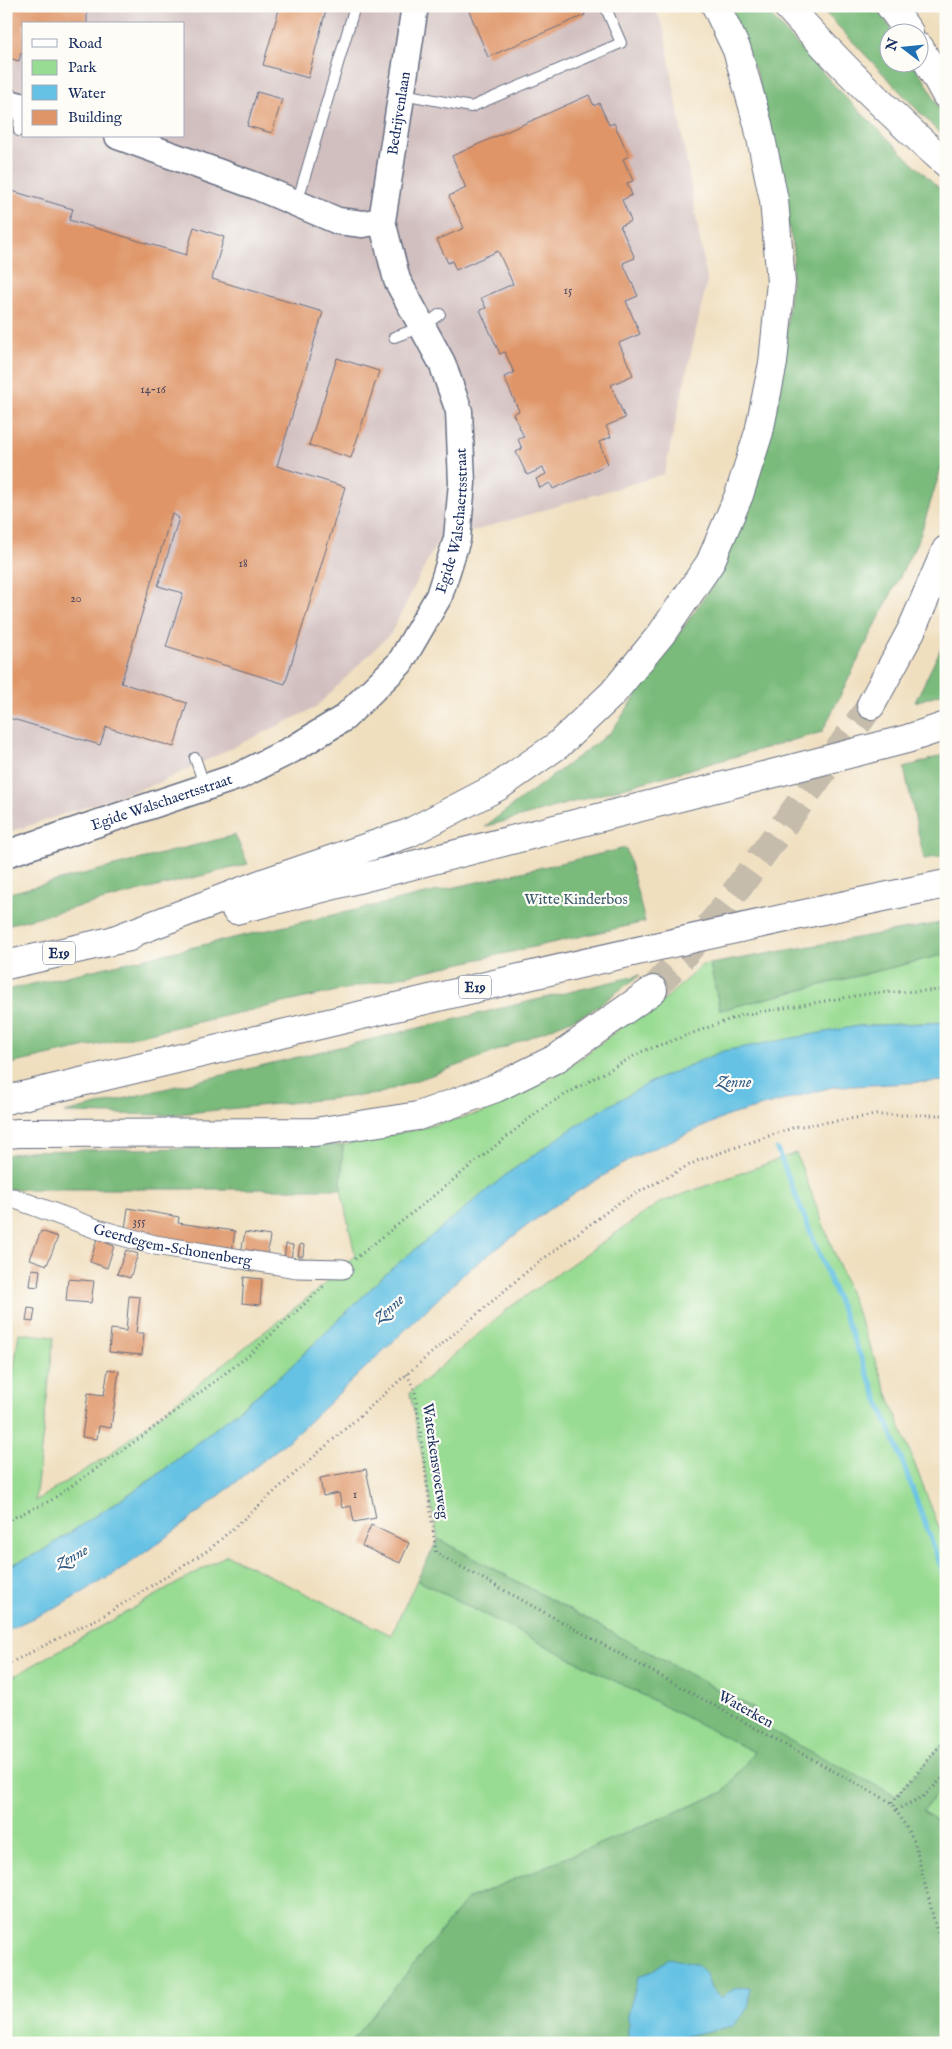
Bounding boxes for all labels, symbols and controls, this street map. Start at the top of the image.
legend [22,22,185,138]
north arrow [880,22,930,72]
text: Road [68,34,103,53]
text: N [882,36,903,54]
text: Park [68,58,98,77]
street label: Bedrijvenlaan [383,70,415,157]
text: Water [68,84,106,103]
text: Building [68,108,123,127]
house number: 15 [564,283,573,298]
house number: 14-16 [140,382,167,397]
street label: Egide Walschaertsstraat [431,448,472,596]
house number: 18 [238,556,248,571]
house number: 20 [70,591,82,606]
street label: Egide Walschaertsstraat [89,770,235,835]
park label: Witte Kinderbos [524,890,628,909]
road number: E19 [43,941,75,964]
road number: E19 [459,976,491,999]
water label: Zenne [715,1073,752,1093]
house number: 355 [132,1214,146,1229]
street label: Geerdegem-Schonenberg [91,1219,254,1271]
water label: Zenne [368,1290,409,1330]
street label: Waterkensvoetweg [418,1402,453,1521]
house number: 1 [353,1487,357,1502]
water label: Zenne [50,1540,93,1576]
street label: Waterken [715,1687,777,1732]

